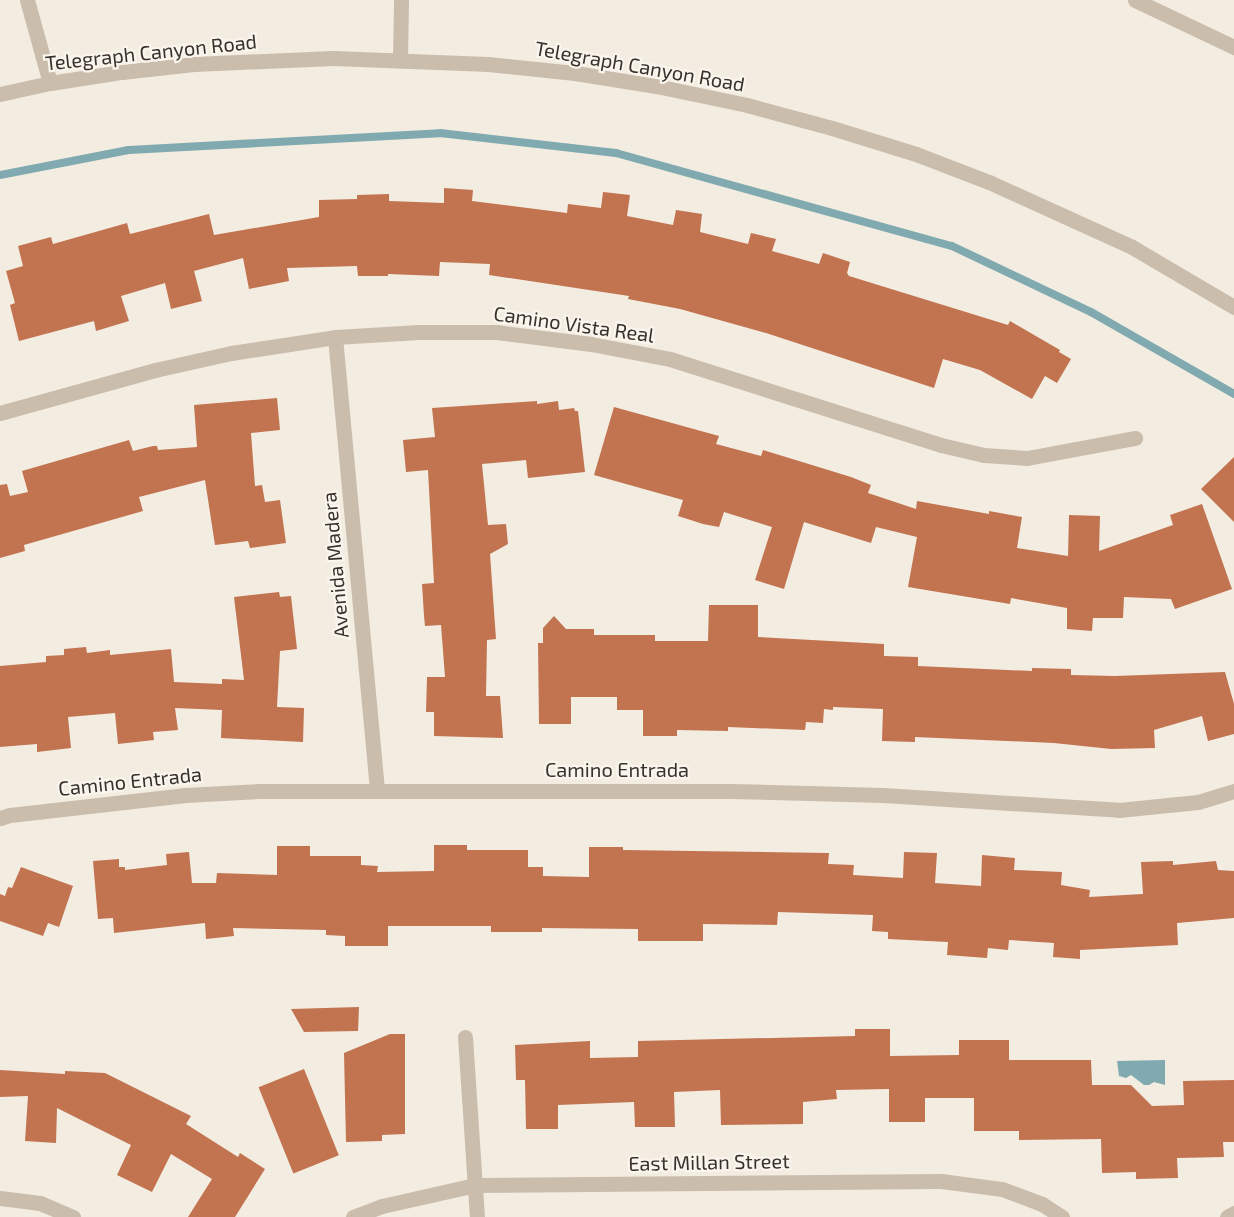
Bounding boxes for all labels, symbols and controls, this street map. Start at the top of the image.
street label: Telegraph Canyon Road [44,29,258,75]
street label: Telegraph Canyon Road [533,36,747,96]
street label: Camino Vista Real [492,301,656,347]
street label: Avenida Madera [317,491,353,639]
street label: Camino Entrada [545,757,689,781]
street label: Camino Entrada [57,762,203,800]
street label: East Millan Street [628,1149,790,1175]

